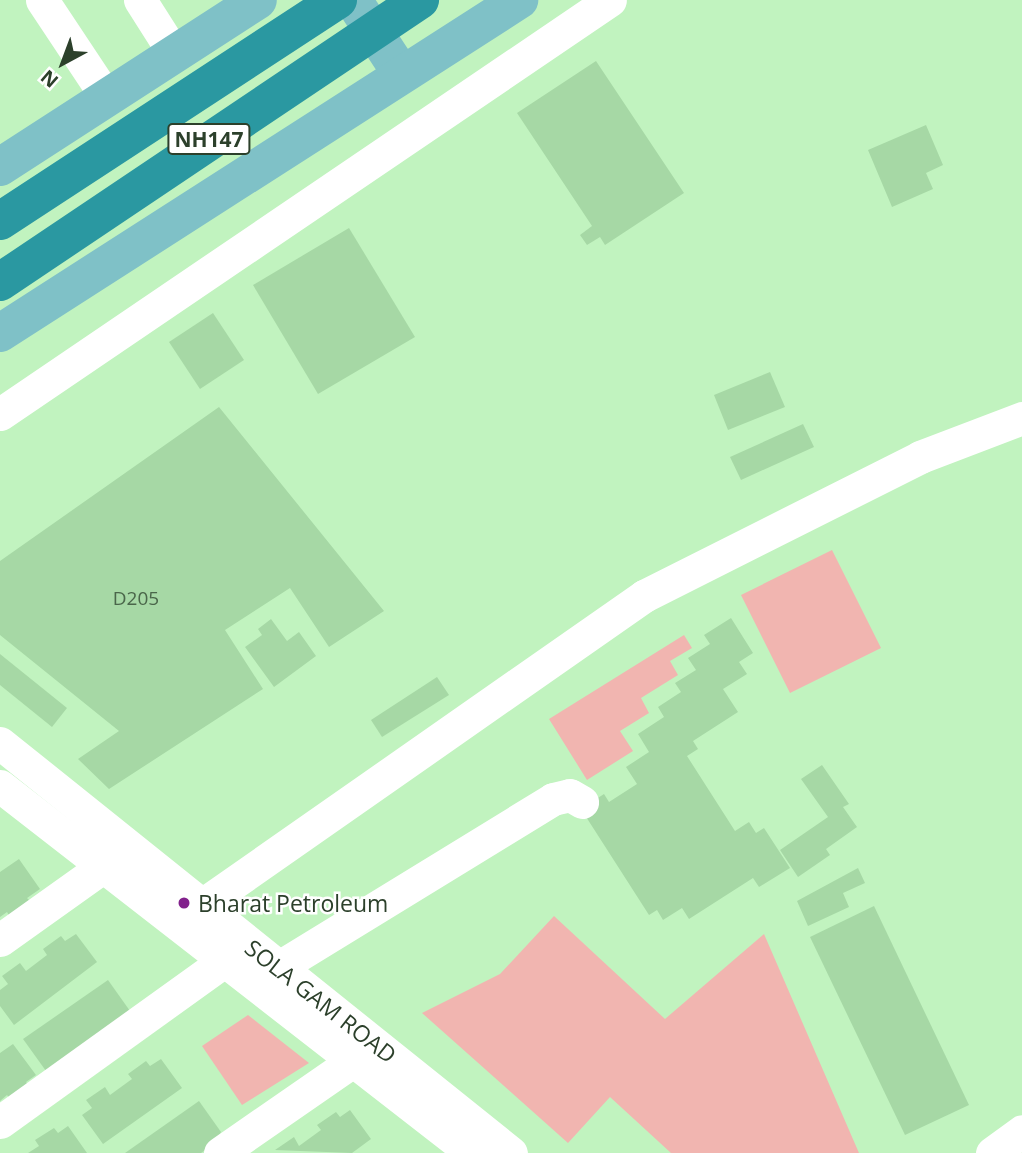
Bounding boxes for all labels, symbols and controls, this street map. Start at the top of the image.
north arrow [28,28,98,98]
text: N [35,64,64,94]
road number: NH147 [167,122,251,156]
house number: D205 [113,588,159,610]
place label: Bharat Petroleum [198,889,388,917]
marker: Bharat Petroleum [176,895,192,911]
street label: SOLA GAM ROAD [240,933,402,1069]

